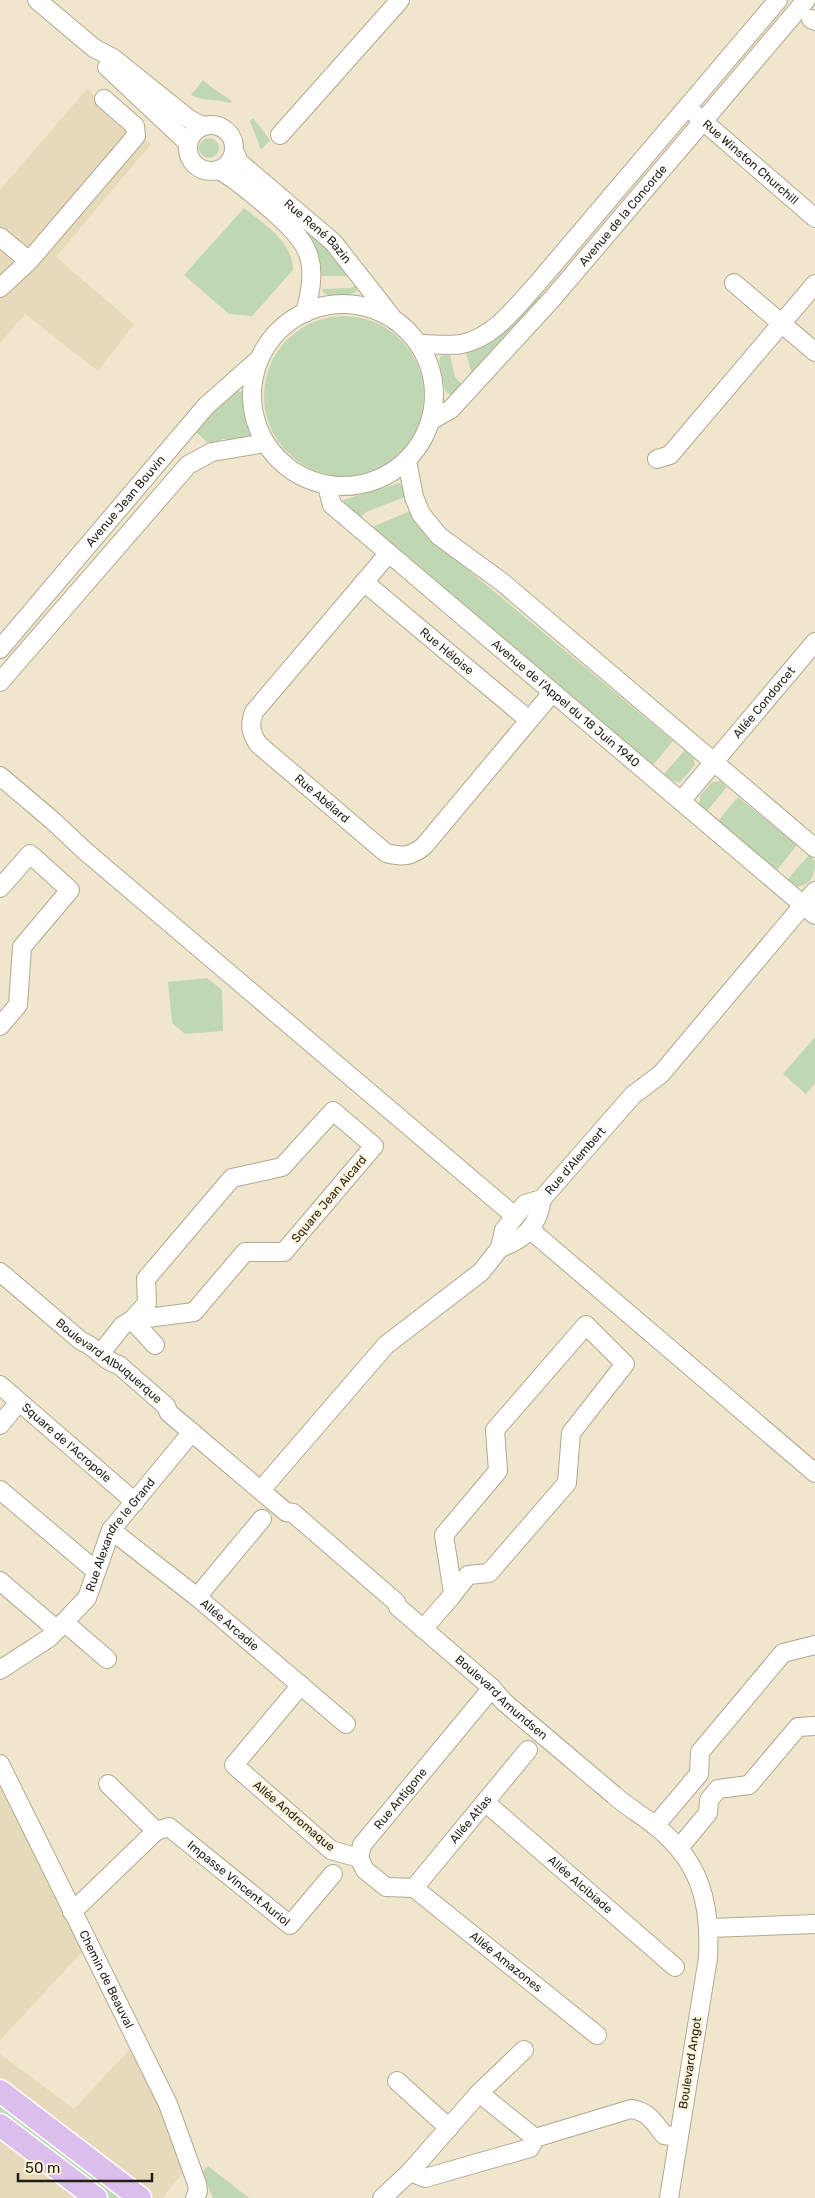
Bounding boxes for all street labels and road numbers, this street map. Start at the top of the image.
street label: Rue Winston Churchill [700,117,801,207]
street label: Avenue de la Concorde [576,162,670,269]
street label: Rue René Bazin [281,196,354,266]
street label: Avenue Jean Bouvin [83,453,168,550]
street label: Rue Héloise [417,625,477,678]
street label: Avenue de l'Appel du 18 Juin 1940 [489,637,642,770]
street label: Allée Condorcet [730,664,798,741]
street label: Rue Abélard [292,771,352,826]
street label: Rue d'Alembert [542,1124,609,1198]
street label: Square Jean Aicard [289,1153,369,1245]
street label: Boulevard Albuquerque [53,1316,165,1406]
street label: Square de l'Acropole [19,1400,114,1485]
street label: Rue Alexandre le Grand [83,1475,158,1593]
street label: Allée Arcadie [198,1596,262,1654]
street label: Boulevard Amundsen [452,1652,550,1743]
street label: Rue Antigone [371,1765,430,1832]
street label: Allée Andromaque [250,1778,338,1854]
street label: Allée Atlas [447,1793,495,1846]
street label: Impasse Vincent Auriol [185,1838,293,1929]
street label: Allée Alcibiade [545,1853,616,1917]
street label: Chemin de Beauval [76,1928,136,2030]
street label: Allée Amazones [467,1929,545,1995]
street label: Boulevard Angot [676,2016,704,2110]

